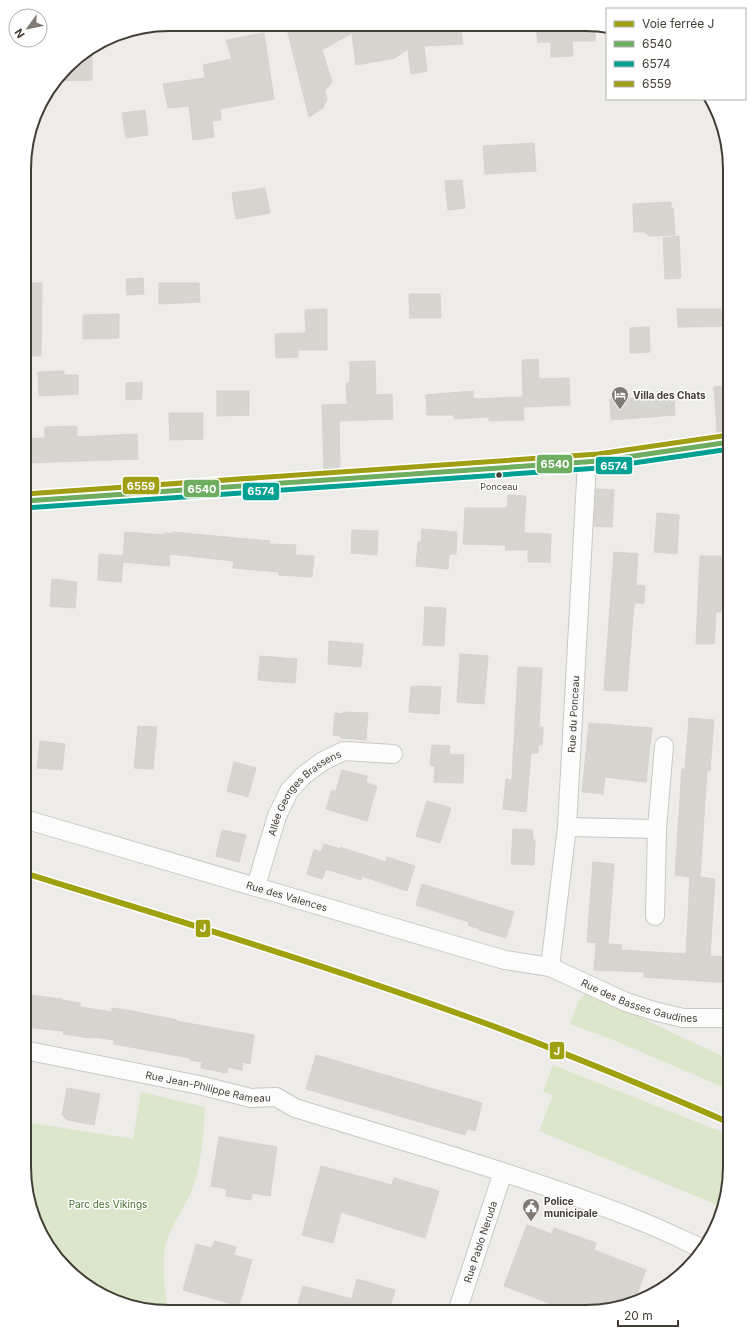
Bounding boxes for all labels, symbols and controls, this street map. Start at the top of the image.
north arrow [8,8,48,48]
legend [606,8,746,100]
text: Voie ferrée J [642,16,714,31]
text: N [11,26,28,41]
text: 6540 [642,36,672,51]
text: 6574 [642,56,671,71]
text: 6559 [642,76,671,91]
hotel icon: Villa des Chats [610,385,630,410]
place label: Villa des Chats [633,389,706,401]
line badge: 6540 [536,454,573,474]
line badge: 6574 [595,456,633,475]
text: 6540 [540,457,570,471]
text: 6574 [600,459,628,473]
marker: Ponceau [494,470,504,480]
line badge: 6559 [122,476,160,495]
text: 6559 [127,479,155,493]
line badge: 6540 [183,479,220,498]
place label: Ponceau [480,481,518,492]
text: 6540 [187,482,217,496]
line badge: 6574 [242,482,280,501]
text: 6574 [247,484,275,498]
street label: Rue du Ponceau [565,675,581,753]
street label: Allée Georges Brassens [265,747,343,837]
street label: Rue des Valences [245,878,329,914]
line badge: J [195,919,211,938]
text: J [200,921,206,935]
street label: Rue des Basses Gaudines [579,976,697,1024]
line badge: J [549,1041,565,1060]
text: J [554,1044,560,1058]
street label: Rue Jean-Philippe Rameau [145,1068,271,1104]
place label: Police municipale [544,1195,598,1219]
public building icon: Police municipale [521,1197,541,1222]
park label: Parc des Vikings [69,1198,147,1210]
street label: Rue Pablo Neruda [461,1199,499,1284]
scale bar [618,1302,678,1328]
text: 20 m [624,1308,653,1323]

